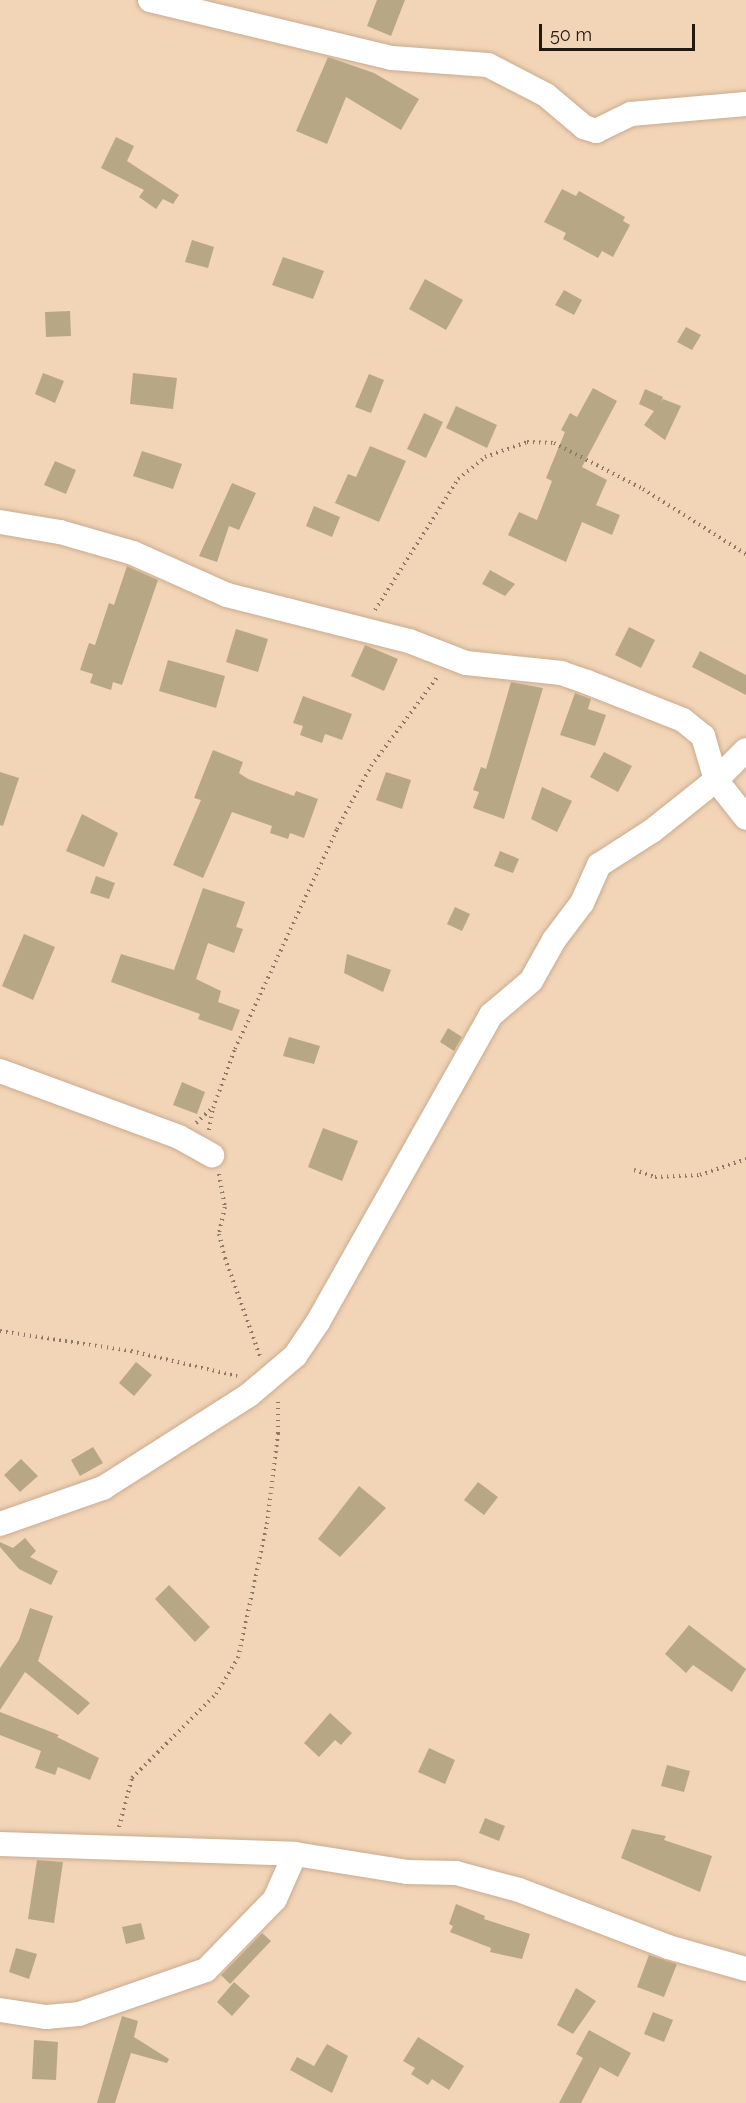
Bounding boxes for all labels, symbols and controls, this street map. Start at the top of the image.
scale bar [542,12,698,50]
text: 50 m [550,24,592,45]

